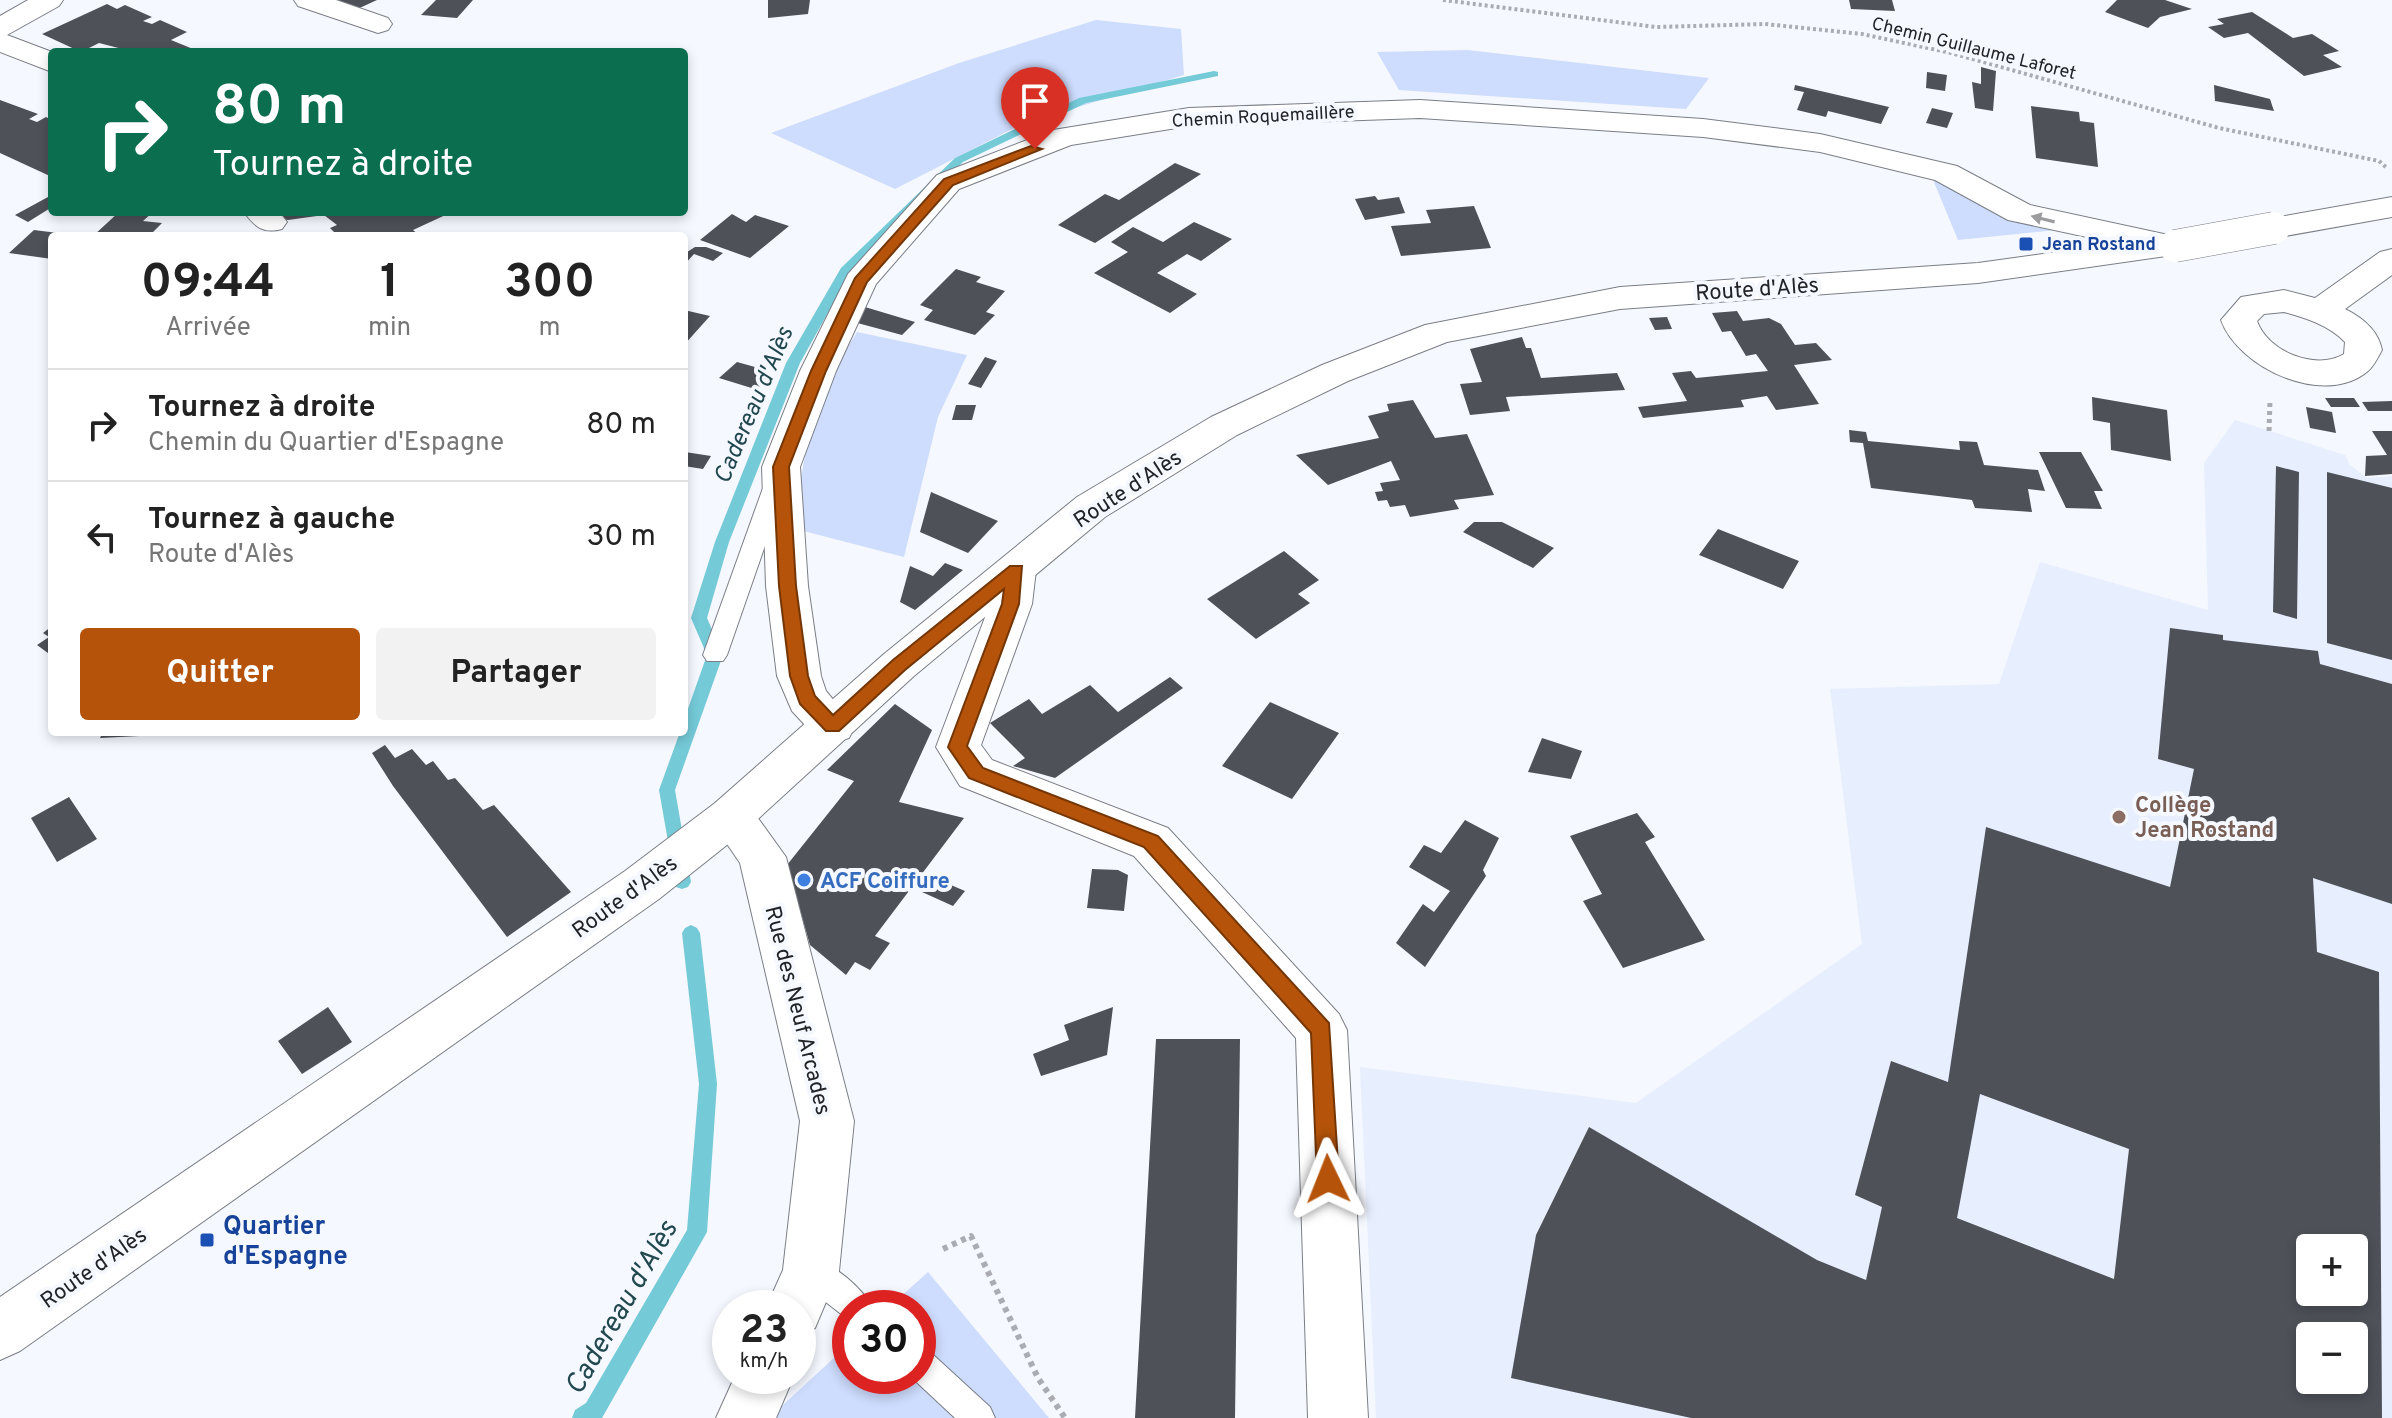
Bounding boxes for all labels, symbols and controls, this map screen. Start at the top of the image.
street label: Chemin Guillaume Laforet [1869,13,2078,86]
pin [1001,67,1069,149]
text: 80 m [212,74,346,144]
icon: arrive [1013,79,1057,123]
icon: right [80,80,184,184]
street label: Chemin Roquemaillère [1171,101,1355,134]
text: Tournez à droite [212,143,473,189]
one-way arrow [2031,212,2056,225]
place label: Jean Rostand [2042,234,2156,257]
marker: Jean Rostand [2017,235,2035,253]
text: 09:44 [141,254,275,314]
text: 1 [380,254,399,314]
text: 300 [504,254,595,314]
street label: Route d'Alès [1694,273,1820,308]
text: Arrivée [165,312,251,345]
text: min [368,312,411,345]
text: m [539,312,561,345]
water label: Cadereau d'Alès [708,322,802,489]
text: Tournez à droite [148,390,376,427]
icon: right [80,403,124,447]
text: 80 m [586,407,656,444]
text: Chemin du Quartier d'Espagne [148,427,504,460]
street label: Route d'Alès [1069,445,1188,535]
text: Tournez à gauche [148,502,395,539]
icon: left [80,515,124,559]
text: 30 m [587,519,656,556]
text: Route d'Alès [148,539,294,572]
button: Quitter [80,628,360,720]
button: Partager [376,628,656,720]
place label: Collège Jean Rostand [2135,793,2274,845]
marker: Collège Jean Rostand [2110,808,2128,826]
street label: Route d'Alès [567,851,683,945]
place label: ACF Coiffure [820,869,950,896]
marker: ACF Coiffure [795,871,813,889]
street label: Rue des Neuf Arcades [758,903,836,1118]
position arrow [1286,1137,1370,1221]
place label: Quartier d'Espagne [223,1211,348,1274]
water label: Cadereau d'Alès [558,1215,687,1402]
street label: Route d'Alès [36,1222,153,1316]
marker: Quartier d'Espagne [198,1231,216,1249]
map controls [2296,1234,2368,1394]
button: + [2296,1234,2368,1306]
speed limit sign: 30 [832,1290,936,1394]
text: 23 [740,1307,788,1357]
button: − [2296,1322,2368,1394]
text: km/h [740,1349,788,1375]

